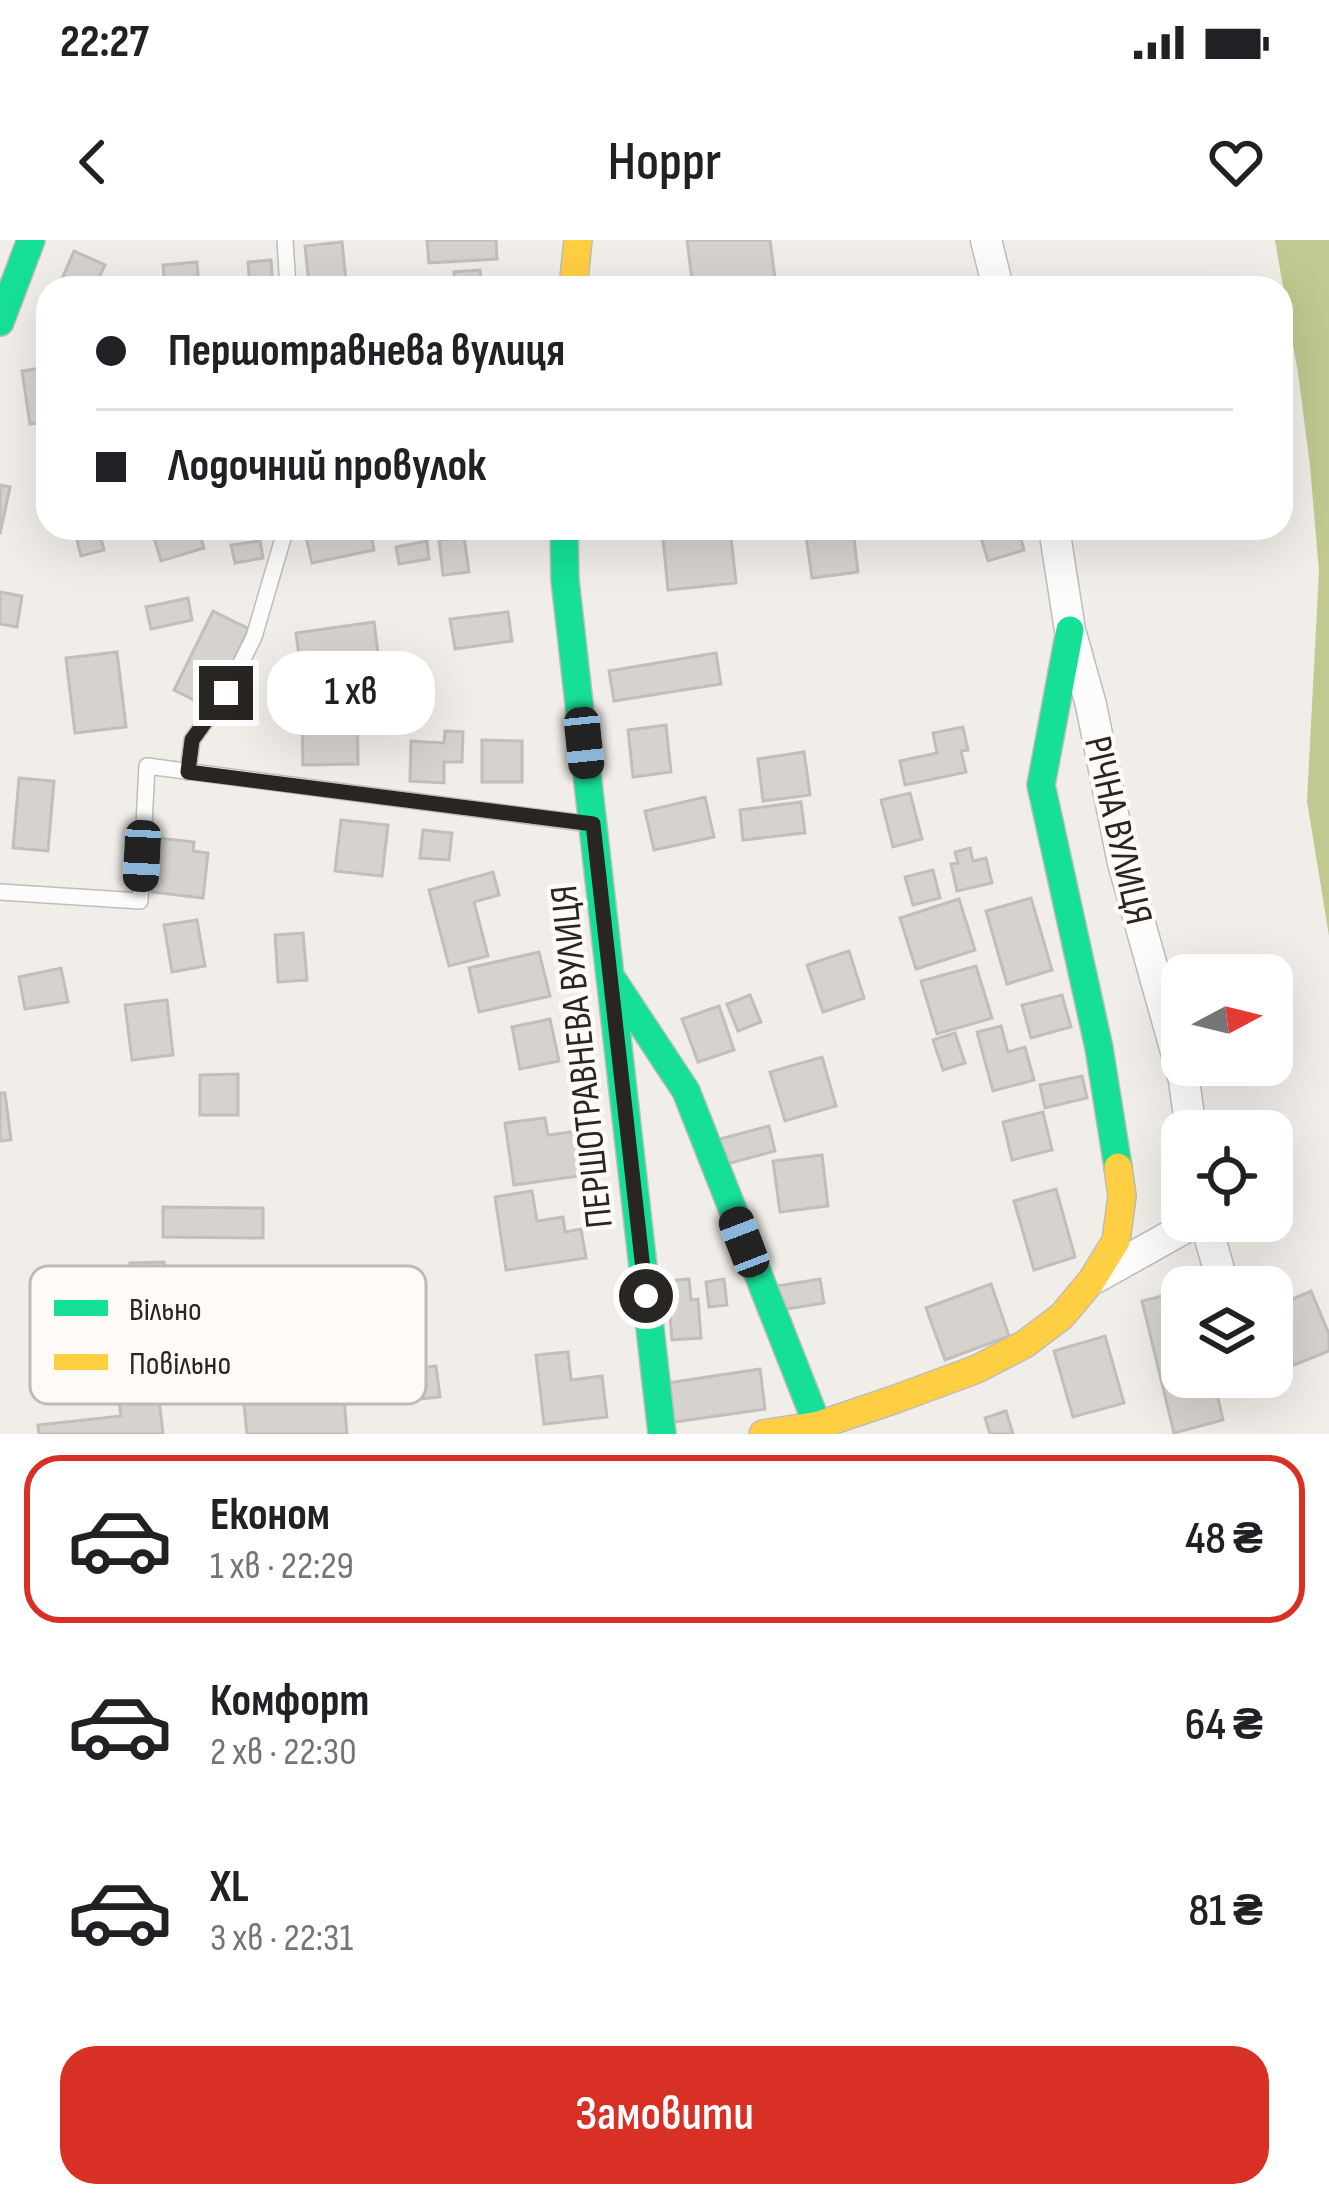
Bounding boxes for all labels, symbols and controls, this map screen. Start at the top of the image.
text: 22:27 [60,15,149,70]
icon: back [60,129,126,195]
icon: heart [1203,129,1269,195]
text: Hoppr [608,130,721,195]
text: Першотравнева вулиця [168,324,565,379]
text: Лодочний провулок [168,439,486,494]
callout: 1 хв [268,651,436,735]
route end [199,666,253,720]
text: 1 хв [325,669,377,716]
car [562,705,606,781]
street label: РІЧНА ВУЛИЦЯ [1073,732,1162,929]
car [122,819,162,893]
street label: ПЕРШОТРАВНЕВА ВУЛИЦЯ [541,883,624,1231]
north arrow [1161,954,1293,1086]
map controls [1161,954,1293,1398]
button: locate [1161,1110,1293,1242]
car [714,1202,774,1282]
legend [30,1266,426,1404]
button: layers [1161,1266,1293,1398]
route start [619,1269,673,1323]
text: Вільно [129,1290,202,1330]
text: Повільно [129,1344,231,1384]
icon: car [66,1485,174,1593]
text: Економ [210,1488,330,1543]
text: 48 ₴ [1185,1512,1263,1567]
text: 1 хв · 22:29 [210,1543,354,1590]
icon: car [66,1671,174,1779]
text: Комфорт [210,1674,369,1729]
text: 64 ₴ [1185,1698,1263,1753]
text: 2 хв · 22:30 [210,1729,357,1776]
icon: car [66,1857,174,1965]
text: XL [210,1860,249,1915]
text: 81 ₴ [1188,1884,1263,1939]
text: 3 хв · 22:31 [210,1915,353,1962]
button: Замовити [60,2046,1269,2184]

